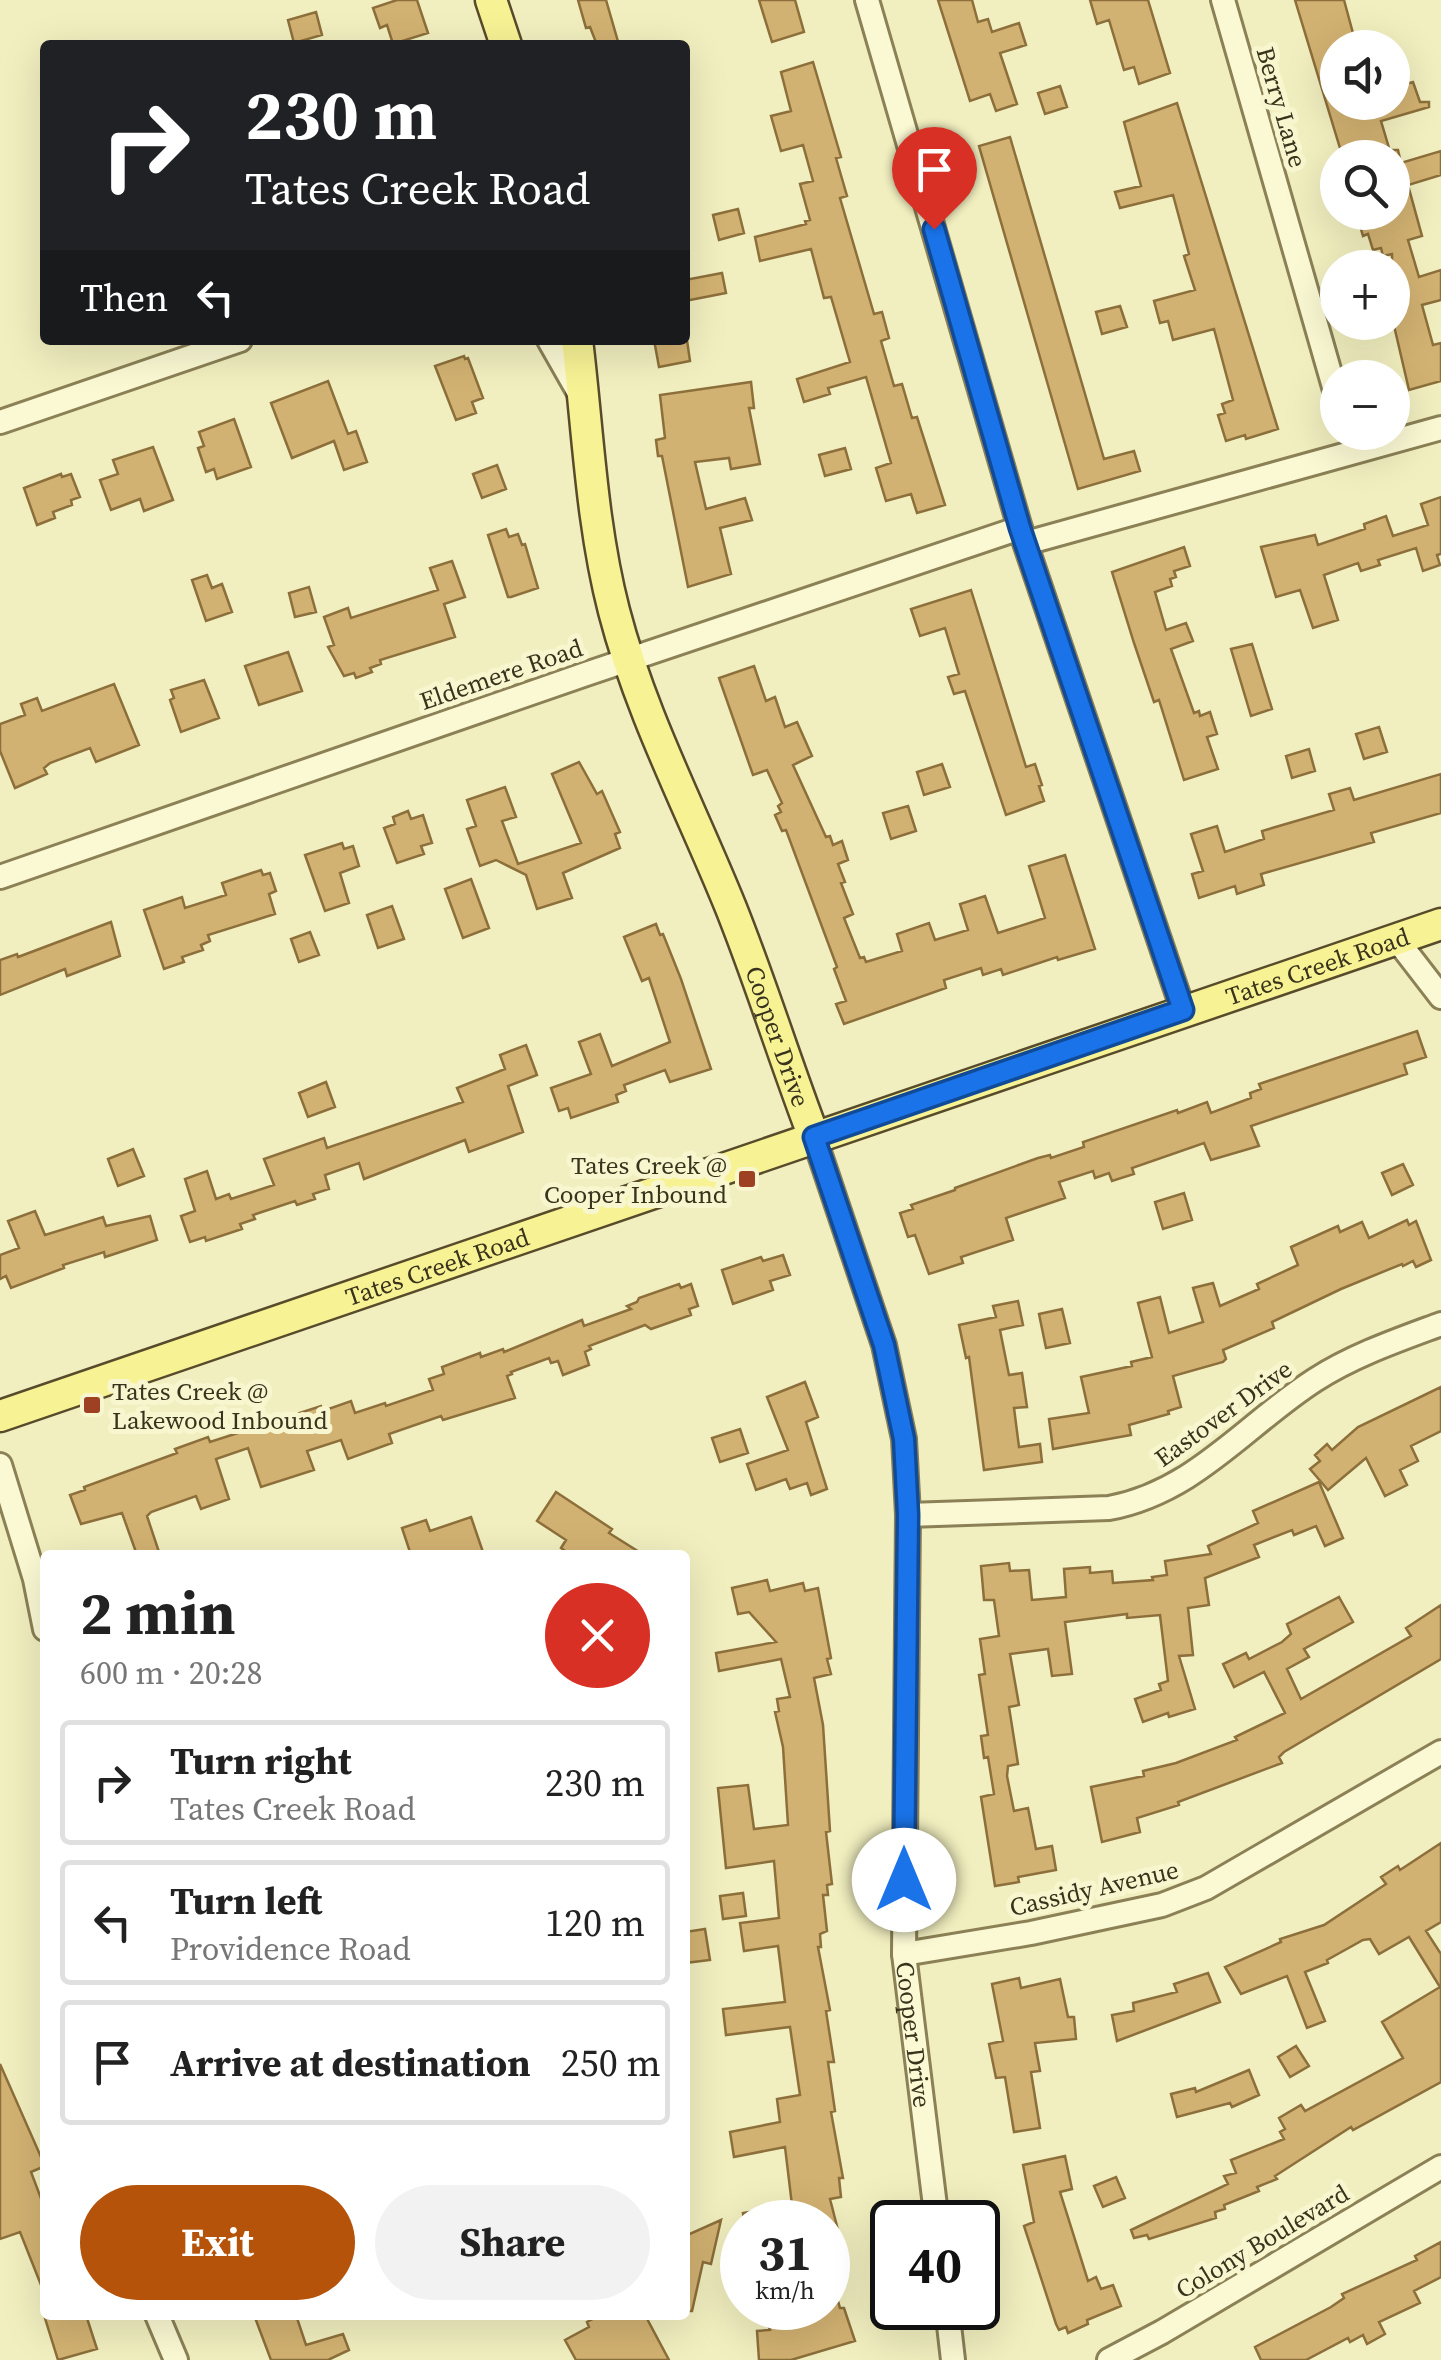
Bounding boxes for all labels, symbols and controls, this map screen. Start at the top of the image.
map controls [1320,30,1410,450]
button: sound [1320,30,1410,120]
street label: Berry Lane [1249,43,1315,171]
text: 230 m [245,66,437,162]
icon: right [80,80,210,210]
pin [892,127,977,230]
button: search [1320,140,1410,230]
icon: arrive [907,142,962,197]
text: Tates Creek Road [245,157,590,219]
button: + [1320,250,1410,340]
icon: left [188,270,243,325]
text: Then [80,272,168,324]
button: − [1320,360,1410,450]
street label: Eldemere Road [415,630,587,718]
street label: Tates Creek Road [1221,919,1414,1013]
street label: Cooper Drive [737,961,818,1112]
place label: Tates Creek @ Cooper Inbound [544,1148,727,1211]
marker: Tates Creek @ Cooper Inbound [736,1168,758,1190]
street label: Tates Creek Road [341,1220,534,1314]
street label: Eastover Drive [1147,1352,1299,1474]
place label: Tates Creek @ Lakewood Inbound [112,1374,328,1437]
marker: Tates Creek @ Lakewood Inbound [81,1394,103,1416]
text: 2 min [80,1572,236,1654]
button: close [545,1583,650,1688]
text: 600 m · 20:28 [80,1651,262,1695]
text: Turn right [170,1735,352,1787]
icon: right [85,1755,140,1810]
text: 230 m [545,1757,645,1809]
text: Tates Creek Road [170,1787,416,1831]
position arrow [852,1828,956,1932]
street label: Cassidy Avenue [1006,1852,1182,1924]
text: Turn left [170,1875,322,1927]
icon: left [85,1895,140,1950]
text: 120 m [545,1897,645,1949]
text: Providence Road [170,1927,411,1971]
street label: Cooper Drive [888,1960,940,2110]
icon: arrive [85,2035,140,2090]
text: Arrive at destination [170,2037,531,2089]
text: 250 m [561,2037,661,2089]
street label: Colony Boulevard [1169,2176,1355,2306]
button: Exit [80,2185,355,2300]
button: Share [375,2185,650,2300]
speed limit sign: 40 [870,2200,1000,2330]
text: 31 [758,2218,812,2287]
text: km/h [755,2273,815,2307]

